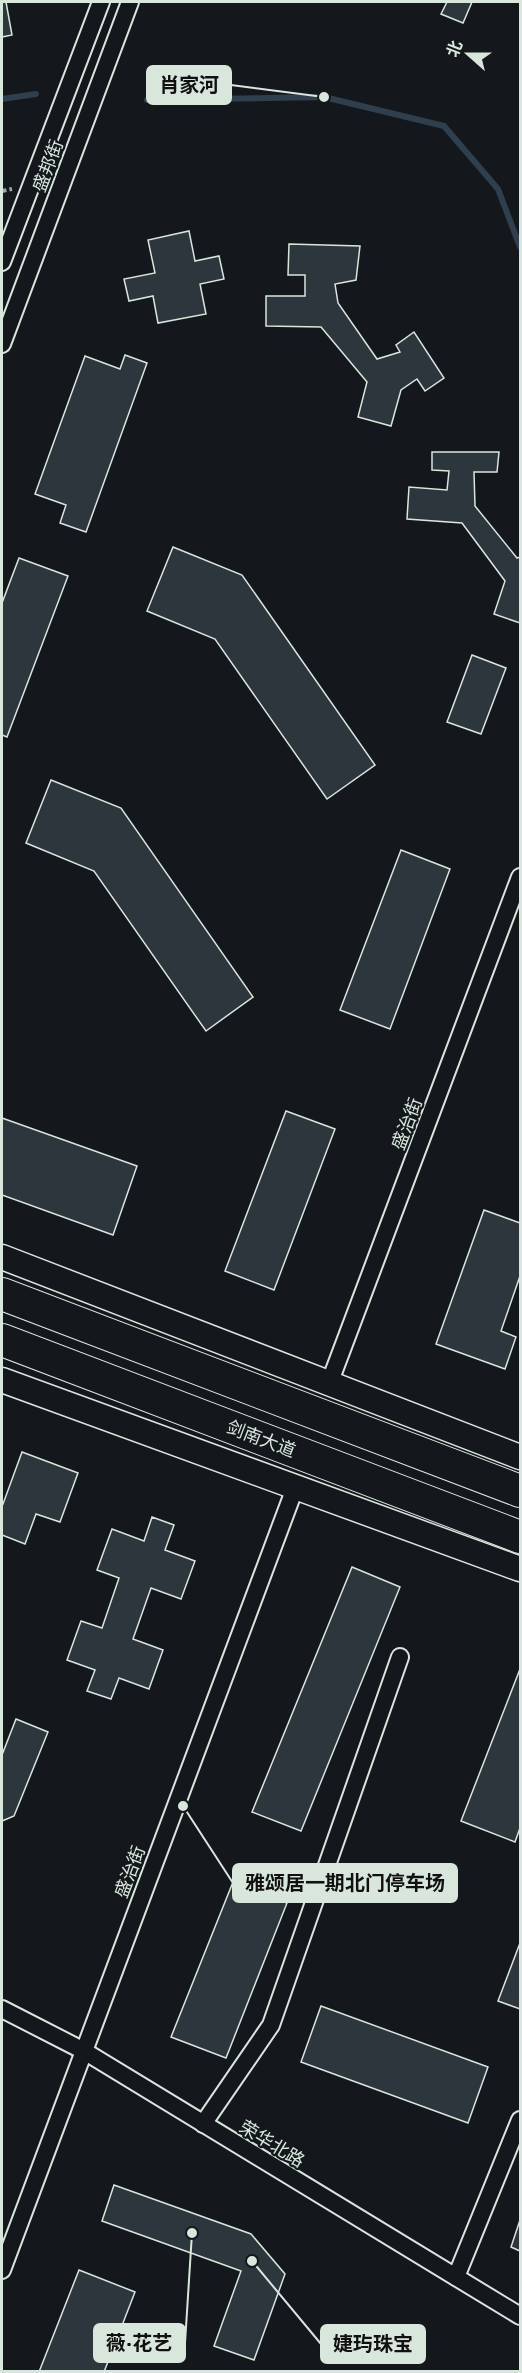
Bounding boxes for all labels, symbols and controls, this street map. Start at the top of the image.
north arrow [438,24,498,84]
text: 北 [443,38,467,60]
callout: 肖家河 [147,66,231,104]
text: 肖家河 [159,73,219,98]
street label: 盛邦街 [28,137,68,195]
street label: 盛治街 [387,1095,427,1153]
street label: 剑南大道 [223,1416,299,1462]
street label: 盛治街 [110,1843,150,1901]
callout: 雅颂居一期北门停车场 [233,1864,457,1902]
text: 雅颂居一期北门停车场 [245,1871,445,1896]
street label: 荣华北路 [235,2116,309,2172]
callout: 薇·花艺 [94,2324,185,2362]
callout: 婕玙珠宝 [321,2325,425,2363]
text: 薇·花艺 [106,2331,172,2356]
text: 婕玙珠宝 [333,2332,413,2357]

